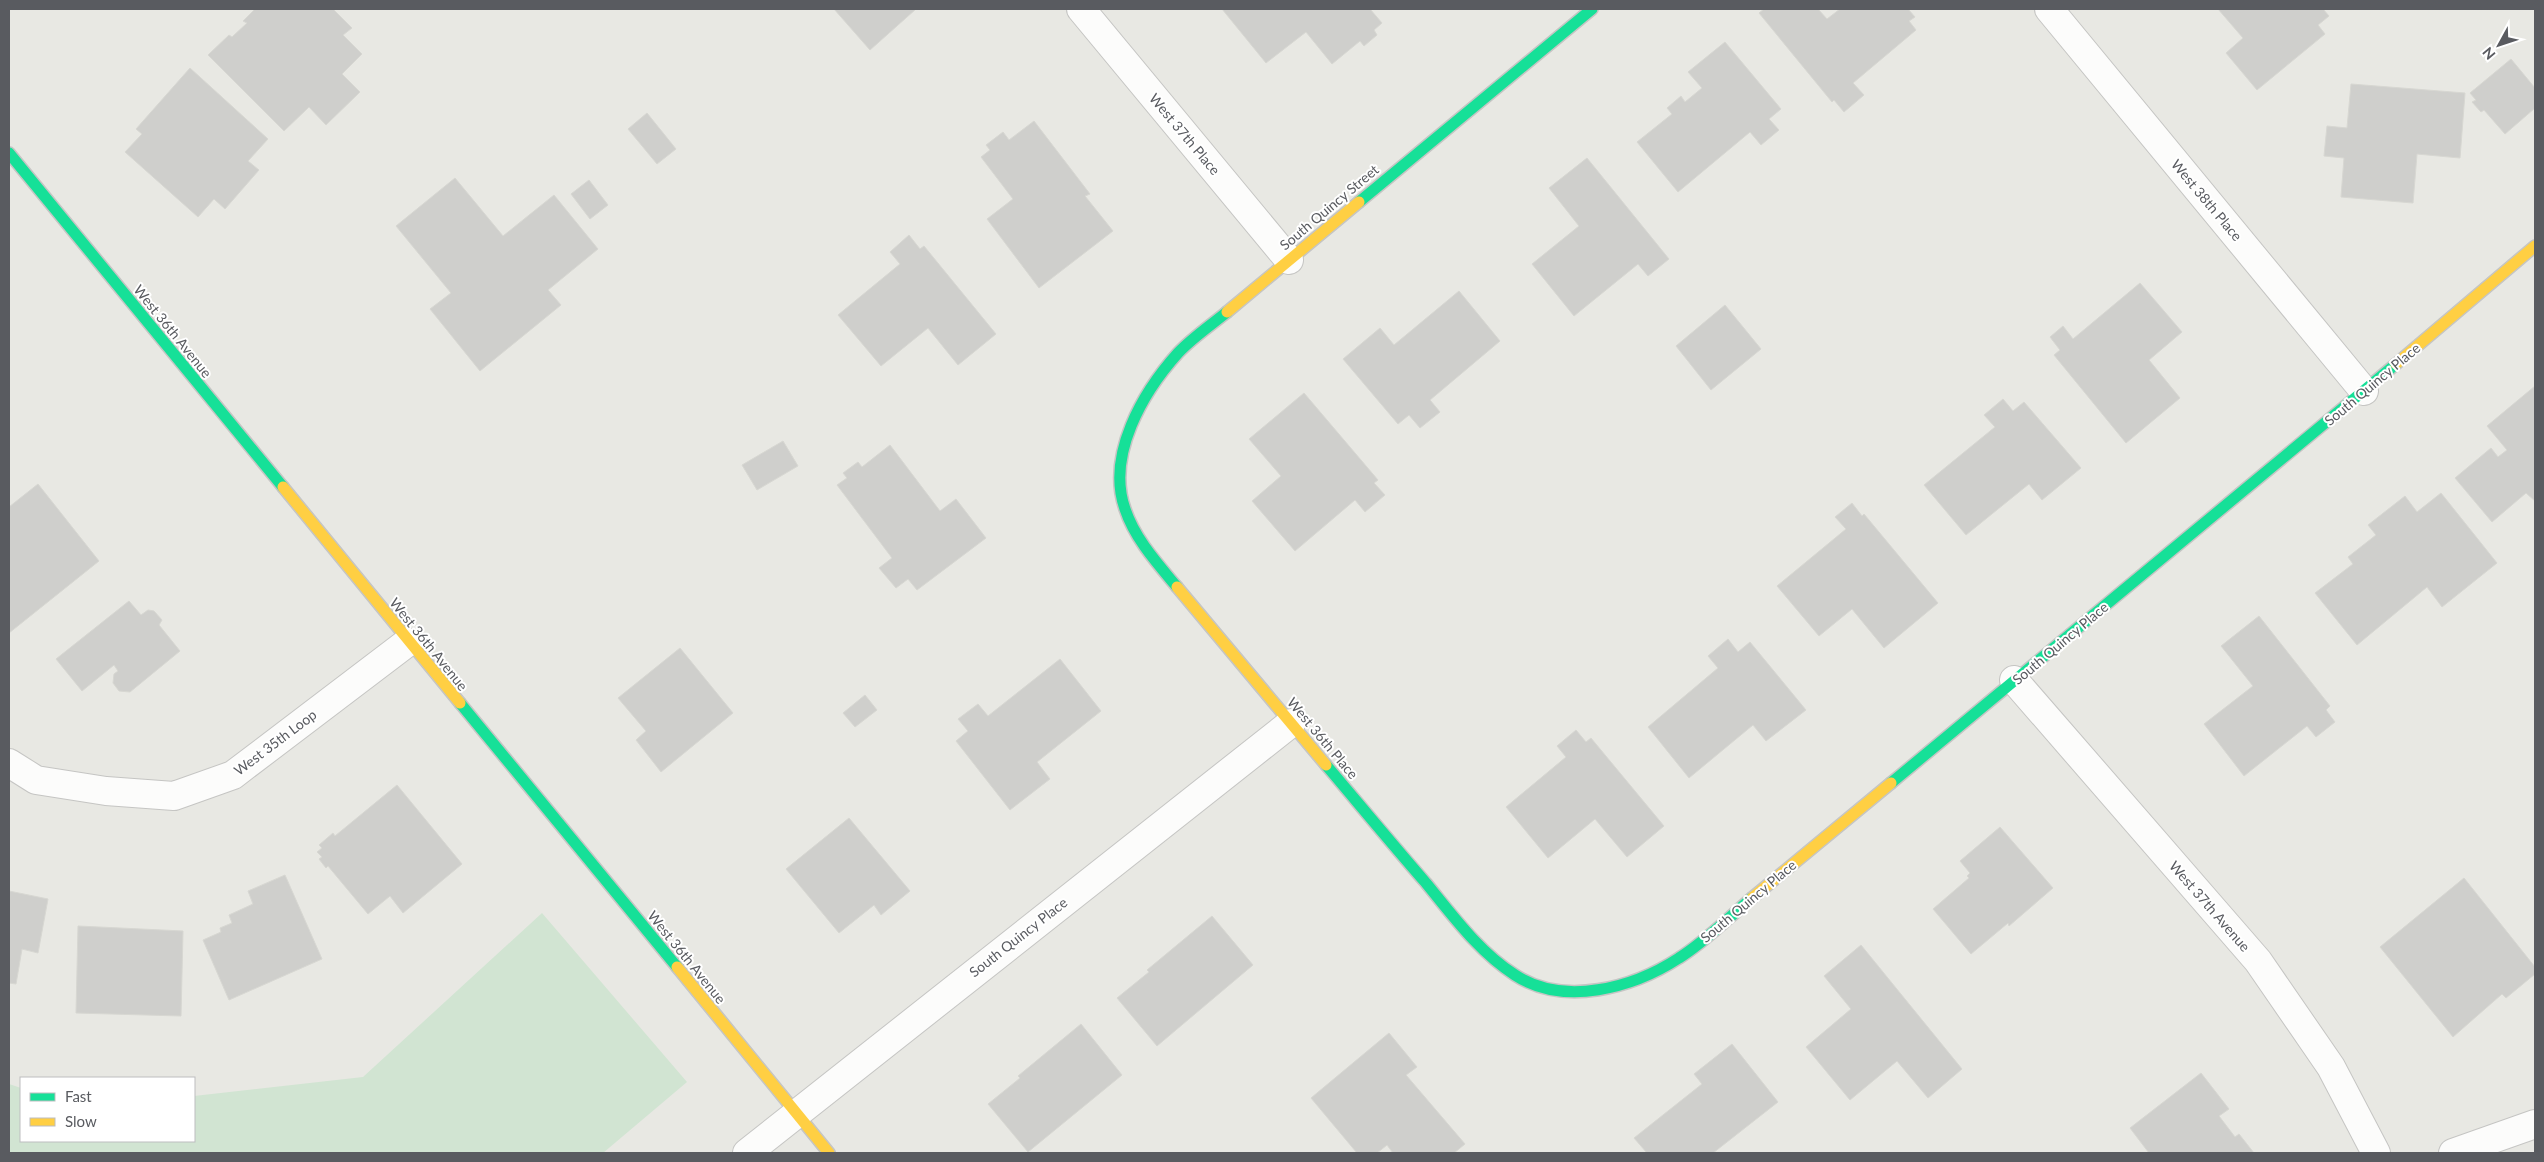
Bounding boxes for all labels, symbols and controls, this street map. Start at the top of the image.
north arrow [2474,20,2524,70]
text: N [2479,44,2499,63]
street label: West 37th Place [1146,90,1224,178]
street label: West 38th Place [2168,156,2246,244]
street label: South Quincy Street [1276,161,1382,253]
street label: West 36th Avenue [130,281,216,381]
street label: South Quincy Place [2321,339,2423,429]
street label: West 36th Avenue [386,594,472,694]
street label: South Quincy Place [2009,598,2111,688]
street label: West 36th Place [1284,694,1362,782]
street label: West 35th Loop [230,705,320,779]
street label: South Quincy Place [1697,856,1799,946]
street label: West 37th Avenue [2166,857,2254,955]
street label: South Quincy Place [966,894,1070,980]
street label: West 36th Avenue [644,907,730,1007]
legend [20,1077,195,1142]
text: Fast [65,1087,92,1105]
text: Slow [65,1112,97,1130]

